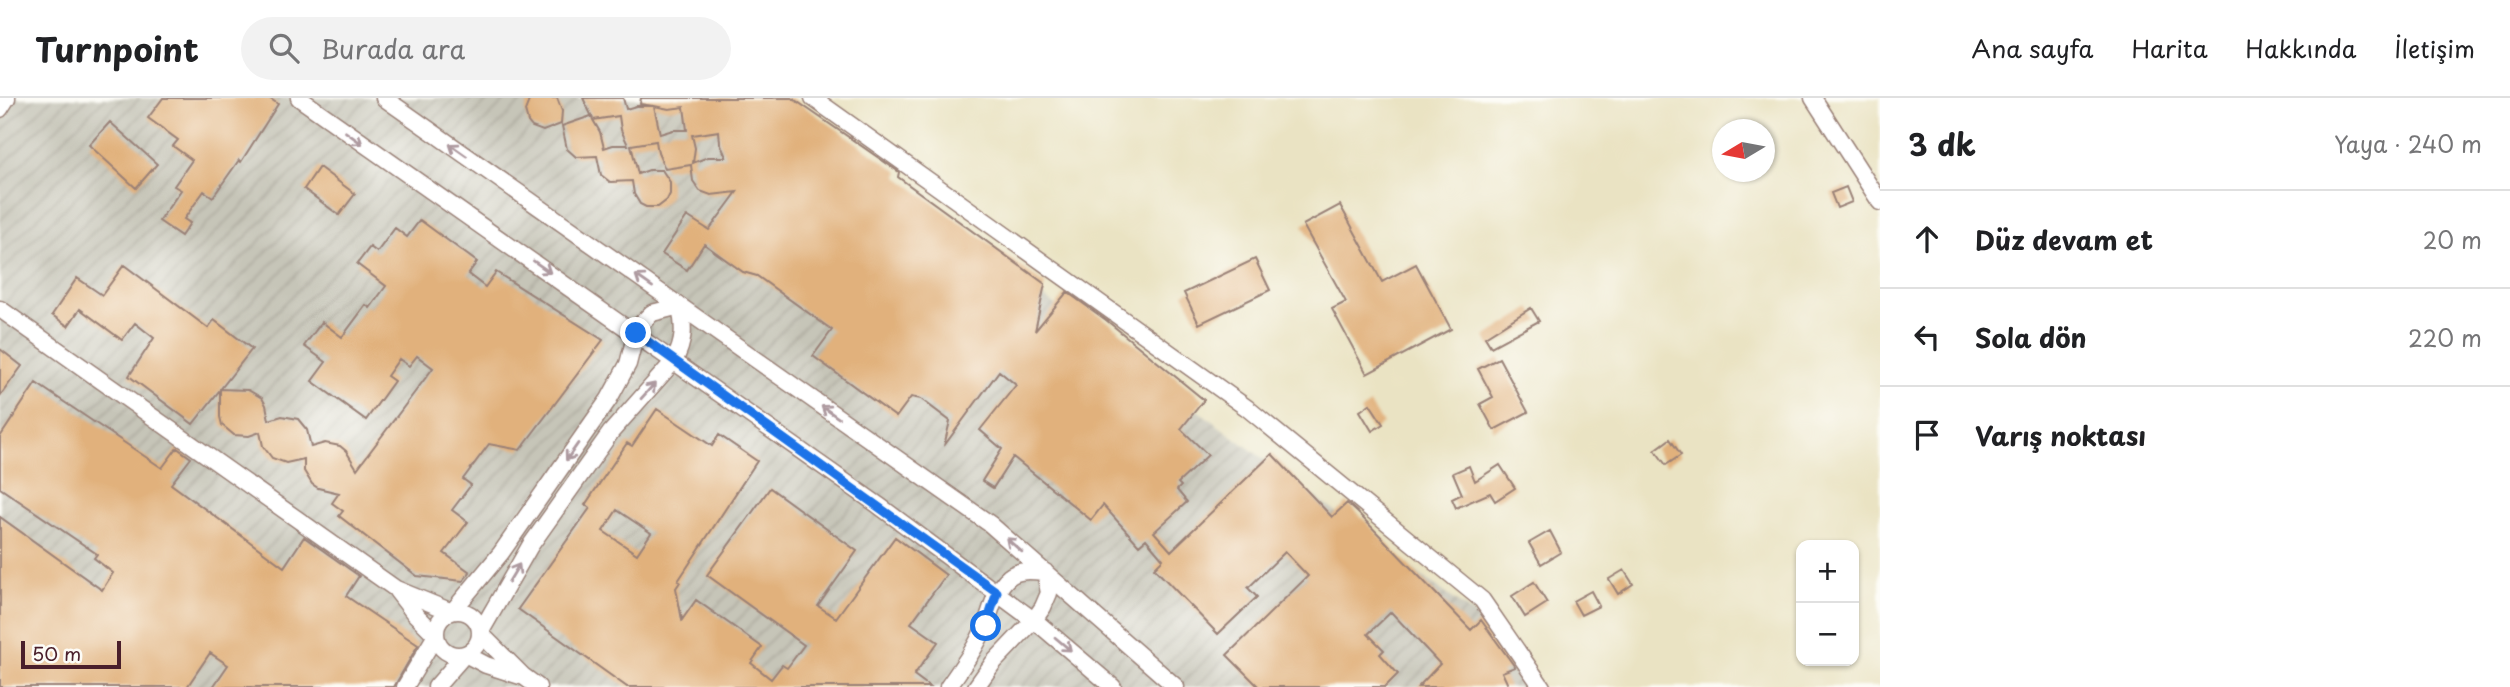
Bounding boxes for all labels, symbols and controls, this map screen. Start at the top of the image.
search box [241,17,731,80]
text: Turnpoint [35,23,199,73]
icon: search [265,29,303,67]
text: Burada ara [321,29,465,68]
text: Ana sayfa [1972,30,2093,66]
text: Harita [2131,30,2208,66]
text: Hakkında [2246,30,2356,66]
text: İletişim [2394,30,2475,66]
north arrow [1712,119,1775,182]
text: 3 dk [1908,121,1976,166]
text: Yaya · 240 m [2334,126,2482,161]
one-way arrow [344,131,363,145]
one-way arrow [449,143,468,157]
icon: ahead [1908,220,1946,258]
text: Düz devam et [1975,220,2153,259]
text: 20 m [2423,222,2482,257]
one-way arrow [532,260,551,274]
one-way arrow [635,274,654,288]
route end [620,317,651,348]
icon: left [1908,318,1946,356]
text: Sola dön [1975,318,2086,357]
text: 220 m [2408,320,2482,355]
one-way arrow [640,383,657,400]
one-way arrow [821,405,840,419]
icon: arrive [1908,416,1946,454]
text: Varış noktası [1975,416,2146,455]
one-way arrow [565,442,579,461]
one-way arrow [1006,537,1024,553]
map controls [1796,540,1859,666]
button: + [1796,540,1859,603]
one-way arrow [507,564,521,584]
button: − [1796,603,1859,666]
route start [970,610,1001,641]
one-way arrow [1054,636,1072,652]
scale bar [21,638,121,670]
text: 50 m [32,639,81,667]

